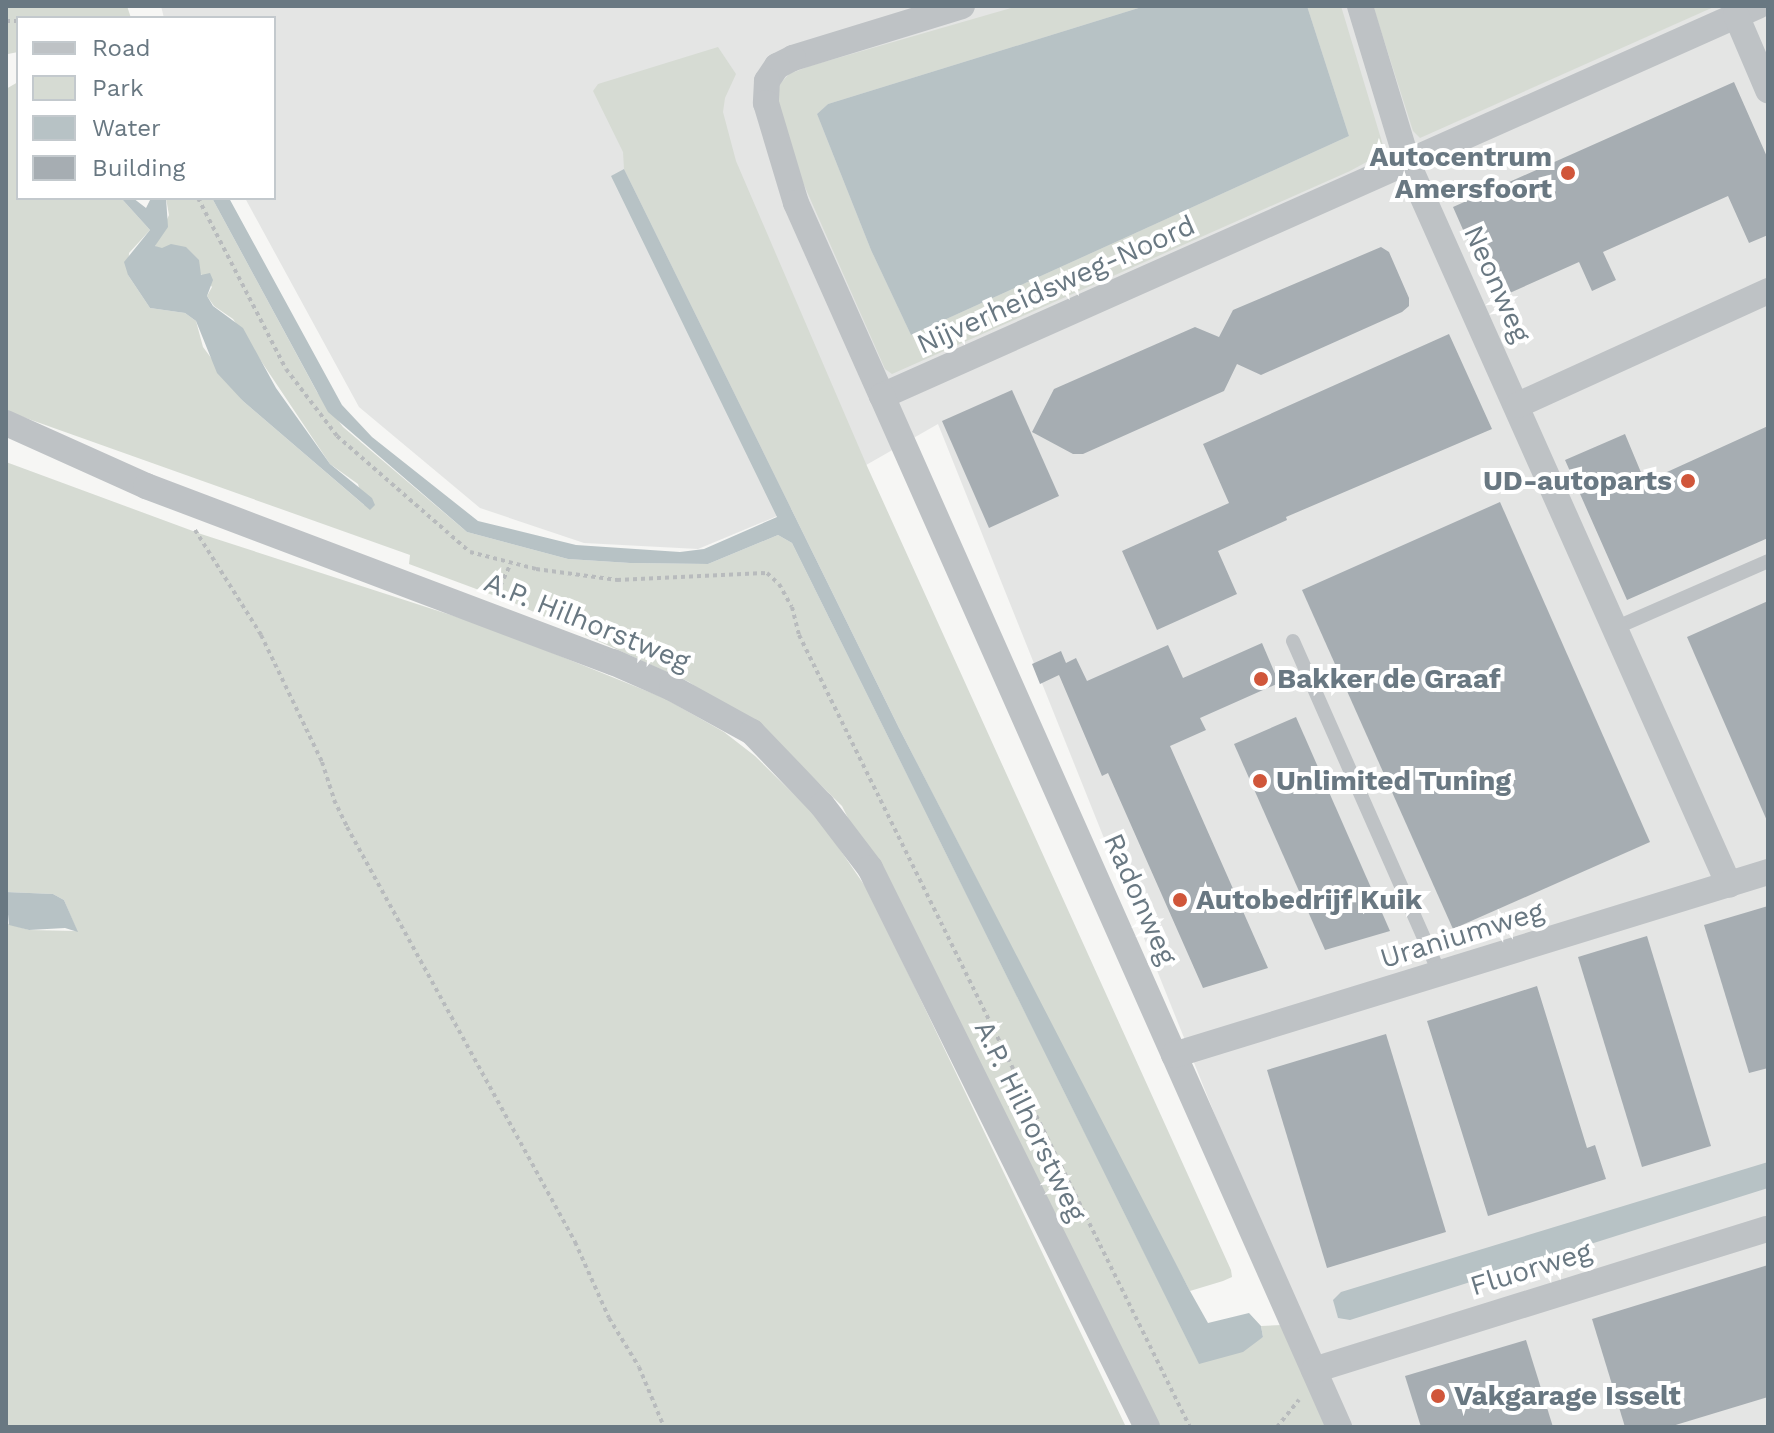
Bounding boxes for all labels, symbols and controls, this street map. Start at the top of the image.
legend [16,16,276,200]
text: Road [92,34,151,62]
text: Park [92,74,144,102]
text: Water [92,114,161,142]
place label: Autocentrum Amersfoort [1369,140,1552,206]
text: Building [92,154,185,182]
marker: Autocentrum Amersfoort [1559,164,1577,182]
street label: Nijverheidsweg-Noord [912,208,1200,362]
street label: Neonweg [1456,220,1538,348]
place label: UD-autoparts [1483,464,1672,498]
marker: UD-autoparts [1679,472,1697,490]
street label: A.P. Hilhorstweg [479,565,695,679]
place label: Bakker de Graaf [1277,662,1501,696]
marker: Bakker de Graaf [1252,670,1270,688]
place label: Unlimited Tuning [1276,764,1511,798]
marker: Unlimited Tuning [1251,772,1269,790]
street label: Radonweg [1096,828,1184,970]
place label: Autobedrijf Kuik [1196,883,1423,917]
marker: Autobedrijf Kuik [1171,891,1189,909]
street label: Uraniumweg [1376,894,1548,976]
street label: A.P. Hilhorstweg [967,1015,1093,1227]
street label: Fluorweg [1466,1235,1596,1303]
place label: Vakgarage Isselt [1454,1379,1681,1413]
marker: Vakgarage Isselt [1429,1387,1447,1405]

